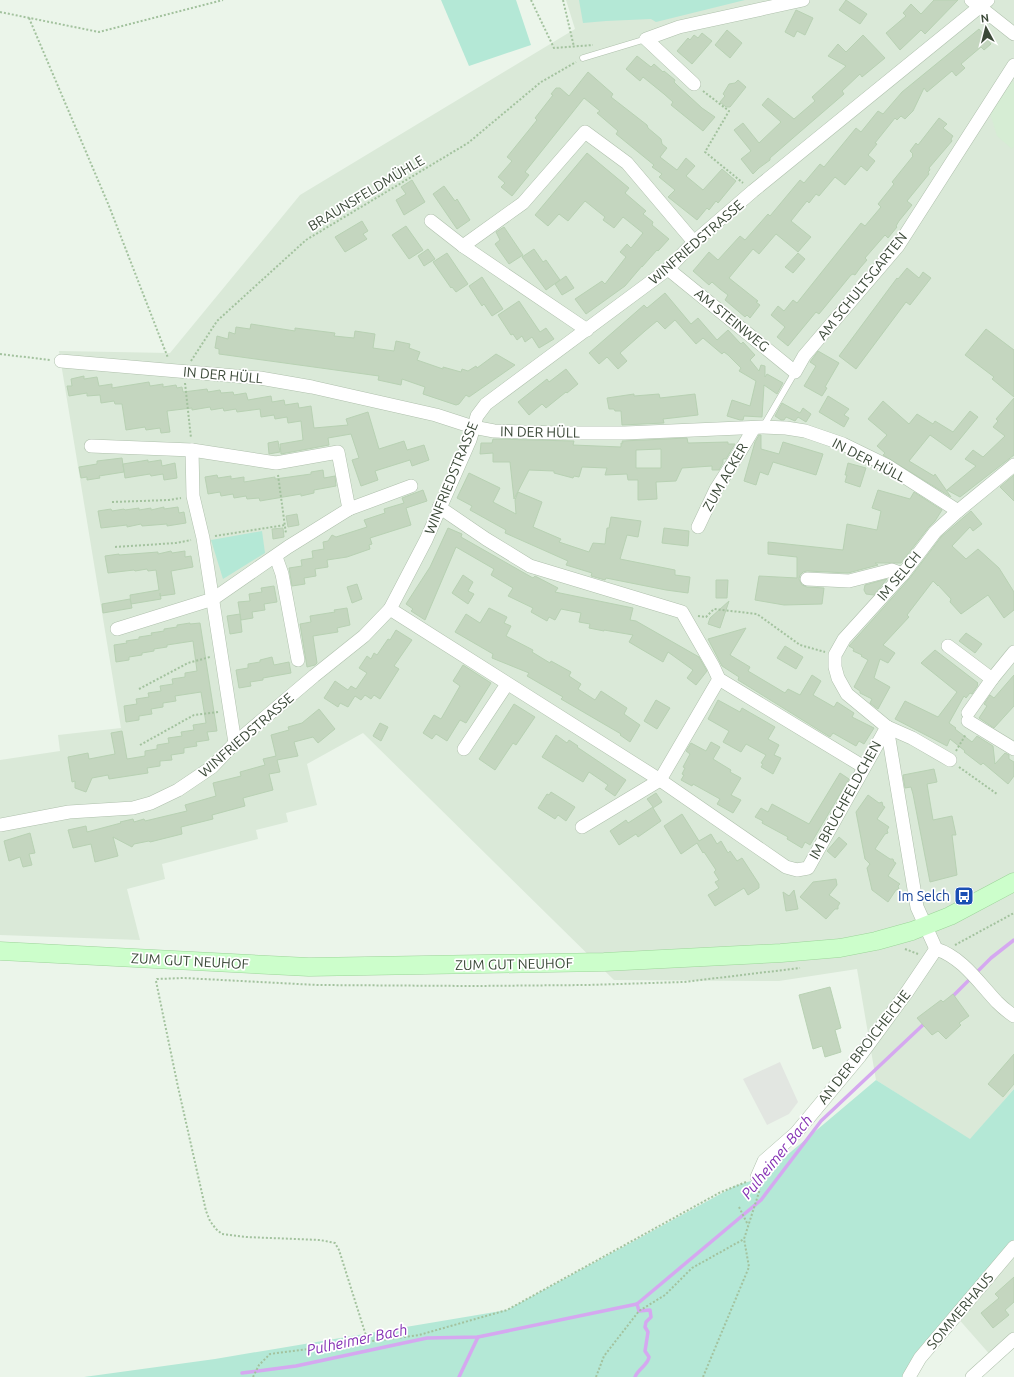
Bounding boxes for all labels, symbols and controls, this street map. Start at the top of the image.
north arrow [966,8,1006,48]
text: N [980,12,990,25]
street label: BRAUNSFELDMÜHLE [304,151,427,234]
street label: WINFRIEDSTRASSE [645,197,747,287]
street label: AM SCHULTSGARTEN [814,229,910,343]
street label: AM STEINWEG [692,285,772,355]
street label: IN DER HÜLL [182,363,264,386]
street label: WINFRIEDSTRASSE [421,419,481,537]
street label: IN DER HÜLL [500,422,580,441]
street label: IN DER HÜLL [830,434,909,485]
street label: ZUM ACKER [699,440,751,514]
street label: IM SELCH [874,548,924,604]
street label: WINFRIEDSTRASSE [195,690,297,780]
street label: IM BRUCHFELDCHEN [806,738,884,862]
bus stop icon: Im Selch [953,885,975,907]
place label: Im Selch [898,888,950,904]
street label: ZUM GUT NEUHOF [131,950,249,972]
street label: ZUM GUT NEUHOF [455,955,573,973]
street label: AN DER BROICHEICHE [815,987,913,1107]
water label: Pulheimer Bach [738,1111,816,1202]
street label: SOMMERHAUS [923,1270,997,1352]
water label: Pulheimer Bach [305,1321,409,1358]

